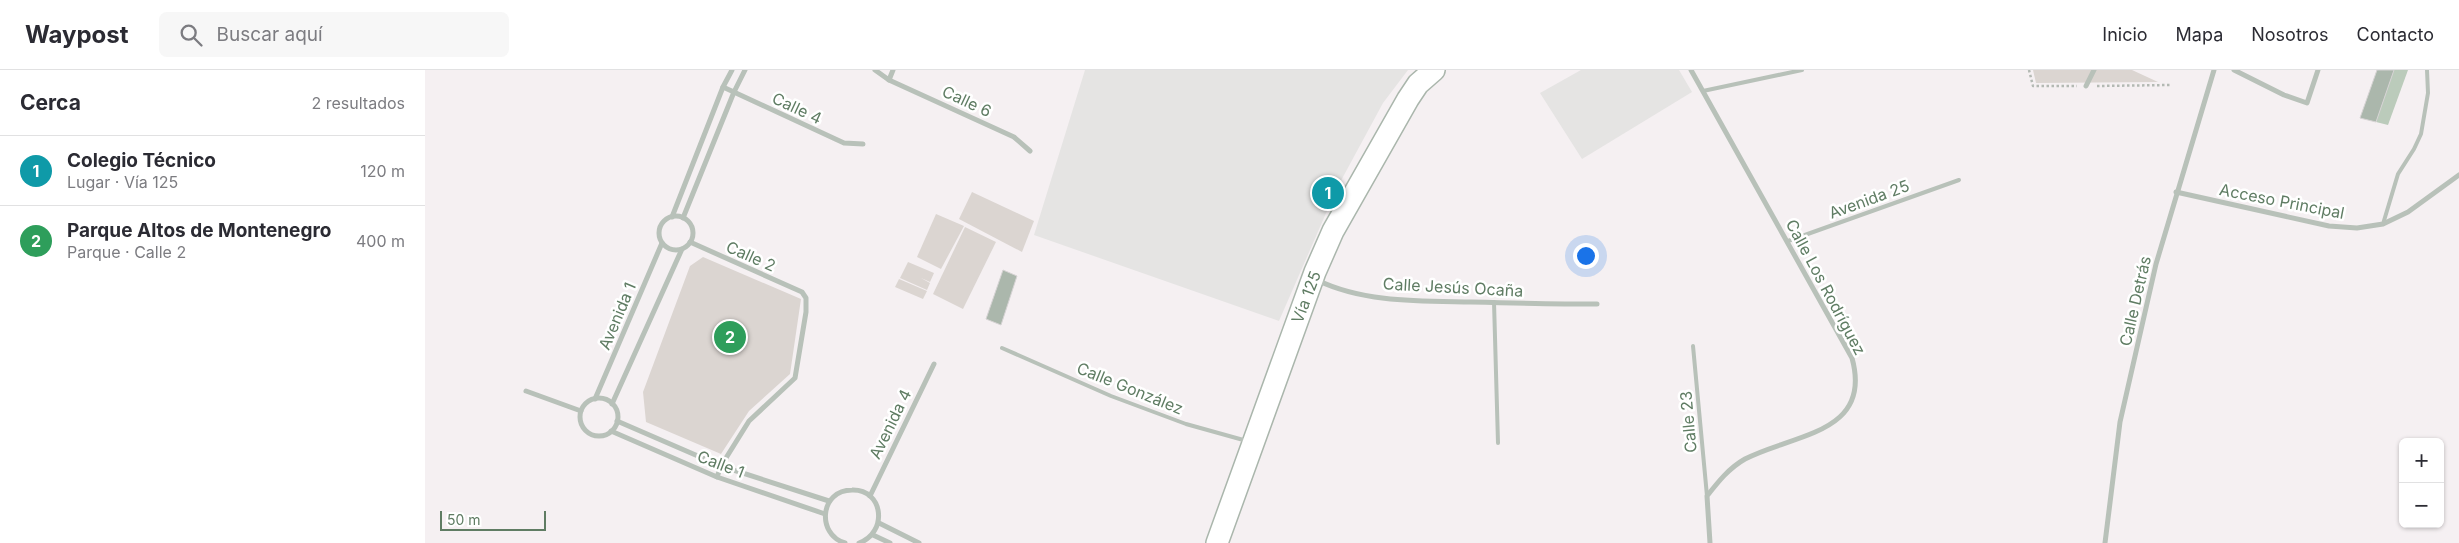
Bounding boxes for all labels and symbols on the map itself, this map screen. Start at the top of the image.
street label: Calle 6 [939,81,995,121]
street label: Calle 4 [769,88,825,128]
pin: 1 [1312,174,1344,212]
street label: Avenida 25 [1826,175,1912,223]
street label: Acceso Principal [2218,179,2346,223]
street label: Calle Los Rodríguez [1782,216,1870,358]
street label: Calle 2 [723,236,779,276]
your location [1573,243,1599,269]
street label: Calle Detrás [2115,254,2155,348]
street label: Vía 125 [1287,268,1325,326]
street label: Calle Jesús Ocaña [1382,273,1524,301]
street label: Avenida 1 [594,279,640,353]
pin: 2 [714,318,746,356]
street label: Calle González [1074,358,1186,418]
street label: Avenida 4 [865,386,915,462]
street label: Calle 23 [1675,390,1701,454]
street label: Calle 1 [695,446,747,482]
scale bar [440,508,546,531]

